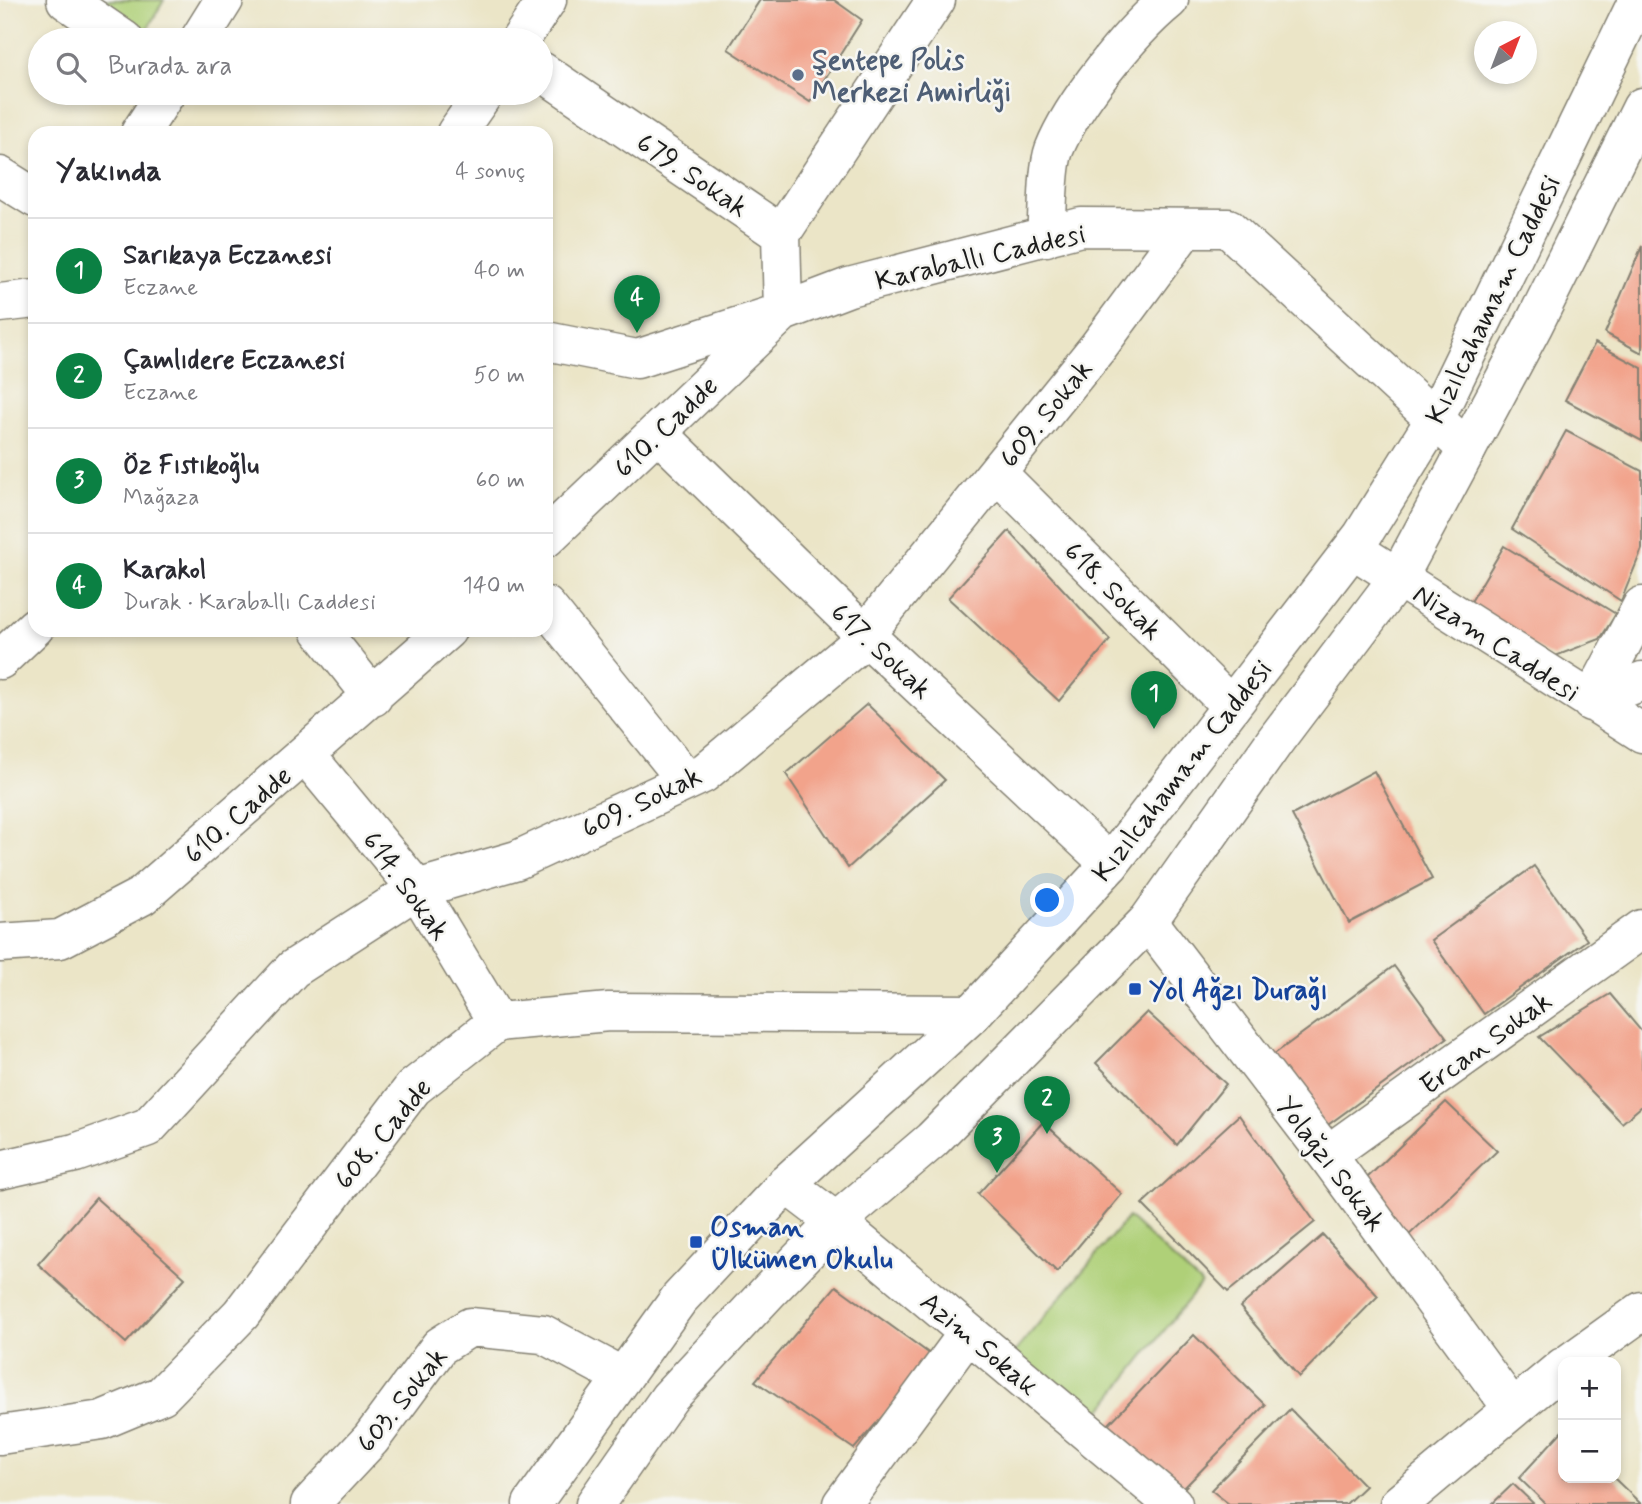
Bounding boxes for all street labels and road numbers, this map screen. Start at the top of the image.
street label: 679. Sokak [628,125,755,227]
street label: Kızılcahamam Caddesi [1418,170,1571,431]
street label: Karaballı Caddesi [872,216,1089,301]
street label: 609. Sokak [992,353,1102,476]
street label: 610. Cadde [606,369,727,487]
street label: 618. Sokak [1055,534,1170,649]
street label: Nizam Caddesi [1405,576,1586,712]
street label: 617. Sokak [822,595,939,708]
street label: Kızılcahamam Caddesi [1085,653,1281,890]
street label: 609. Sokak [576,758,708,848]
street label: 610. Cadde [177,759,301,873]
street label: 614. Sokak [353,824,457,949]
street label: Ercan Sokak [1413,984,1560,1104]
street label: 608. Cadde [327,1071,441,1198]
street label: Yolağzı Sokak [1267,1089,1393,1240]
street label: Azim Sokak [911,1284,1046,1406]
street label: 603. Sokak [349,1340,457,1461]

